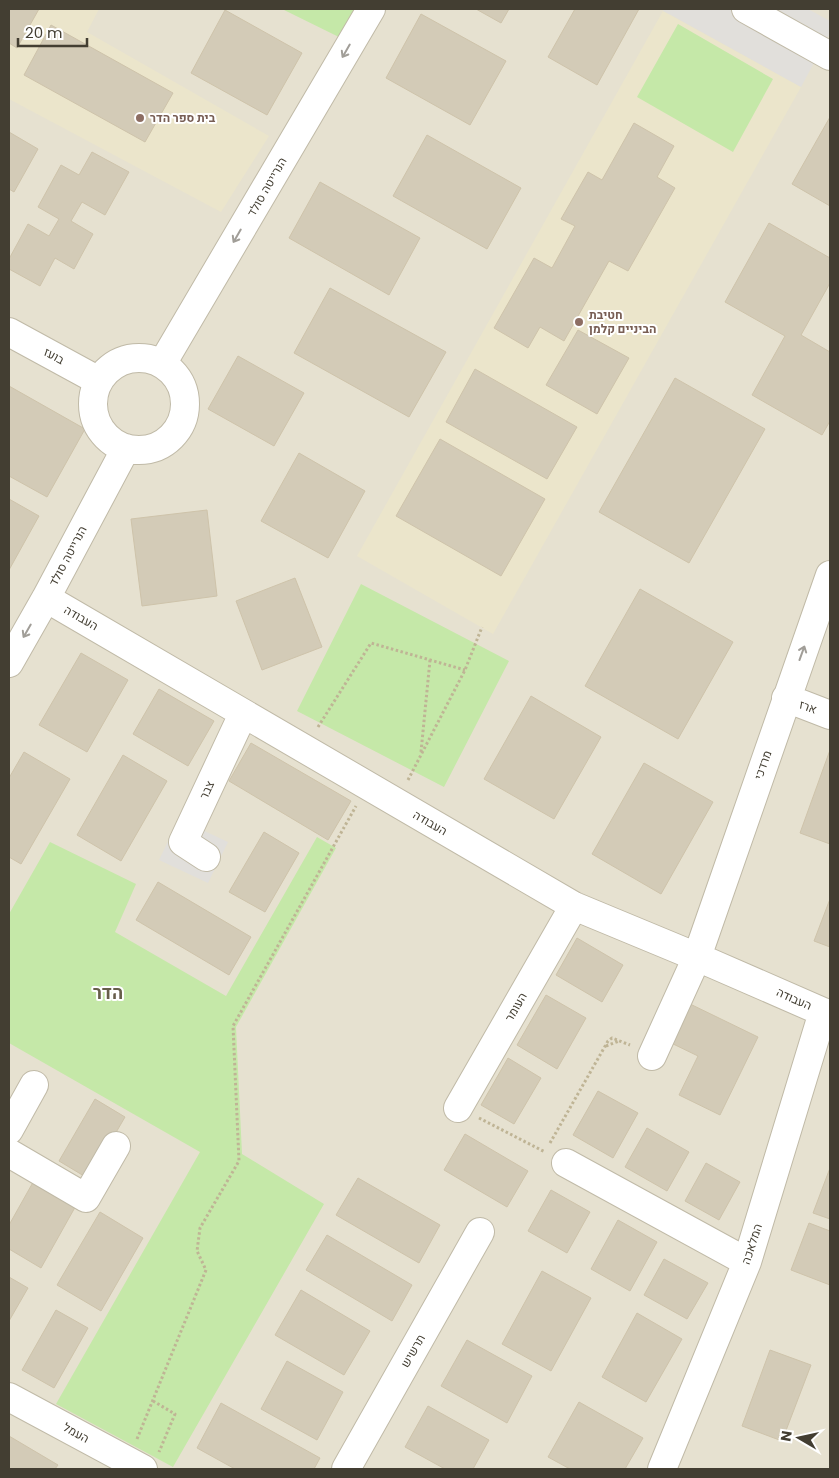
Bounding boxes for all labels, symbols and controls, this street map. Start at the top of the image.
scale bar [18,15,86,47]
text: 20 m [25,22,63,43]
one-way arrow [341,43,351,57]
place label: בית ספר הדר [150,109,216,126]
marker: בית ספר הדר [134,112,146,124]
street label: הנרייטה סולד [243,154,290,219]
one-way arrow [232,229,242,243]
place label: חטיבת הביניים קלמן [589,306,656,337]
marker: חטיבת הביניים קלמן [573,316,585,328]
street label: בועז [41,343,68,368]
street label: הנרייטה סולד [45,523,91,589]
street label: העבודה [61,601,102,634]
one-way arrow [22,623,32,637]
one-way arrow [798,645,807,661]
street label: ארז [797,695,820,718]
street label: מרדכי [750,748,775,782]
street label: צבר [195,777,218,802]
street label: העבודה [410,806,451,839]
district label: הדר [93,980,123,1005]
street label: העבודה [774,983,815,1014]
street label: העומר [500,989,531,1024]
street label: המלאכה [737,1221,766,1266]
street label: תרשיש [396,1331,429,1371]
north arrow [774,1413,824,1463]
street label: העמל [60,1418,93,1447]
text: N [775,1429,797,1443]

